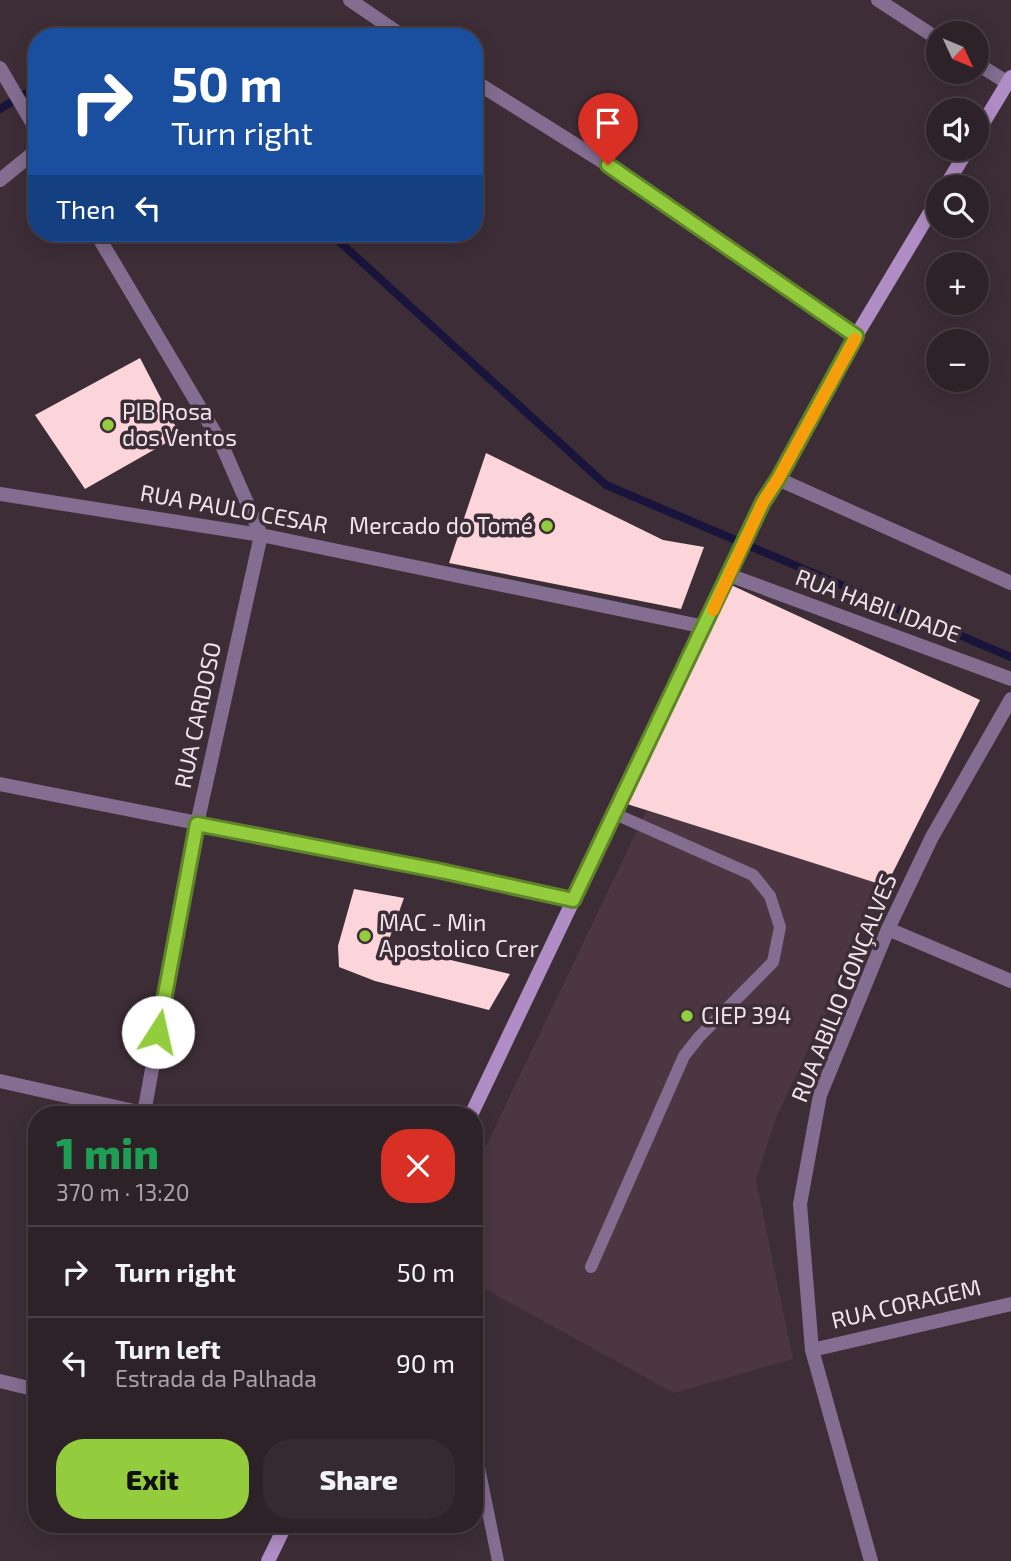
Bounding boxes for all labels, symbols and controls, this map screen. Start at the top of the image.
north arrow [926,21,989,84]
map controls [926,21,989,392]
text: 50 m [171,53,283,112]
icon: right [56,56,147,147]
pin [578,93,638,165]
button: sound [926,98,989,161]
icon: arrive [589,104,627,142]
text: Turn right [171,113,313,151]
button: search [926,175,989,238]
icon: left [129,189,167,227]
text: Then [56,193,115,224]
button: + [926,252,989,315]
button: − [926,329,989,392]
place label: PIB Rosa dos Ventos [122,397,237,451]
marker: PIB Rosa dos Ventos [100,417,116,433]
street label: RUA PAULO CESAR [138,478,330,538]
place label: Mercado do Tomé [349,511,533,539]
marker: Mercado do Tomé [539,518,555,534]
street label: RUA HABILIDADE [792,562,965,648]
street label: RUA CARDOSO [168,639,226,791]
street label: RUA ABILIO GONÇALVES [784,869,903,1106]
place label: MAC - Min Apostolico Crer [379,908,539,962]
marker: MAC - Min Apostolico Crer [357,928,373,944]
position arrow [121,995,195,1069]
place label: CIEP 394 [701,1001,791,1029]
marker: CIEP 394 [679,1008,695,1024]
text: 1 min [56,1127,159,1177]
button: close [381,1129,455,1203]
text: 370 m · 13:20 [56,1178,190,1206]
icon: right [56,1253,94,1291]
text: Turn right [115,1256,236,1287]
text: 50 m [397,1256,455,1287]
street label: RUA CORAGEM [828,1272,983,1334]
text: Turn left [115,1333,221,1364]
icon: left [56,1344,94,1382]
text: 90 m [396,1347,455,1378]
text: Estrada da Palhada [115,1364,317,1392]
button: Exit [56,1439,249,1519]
button: Share [263,1439,455,1519]

